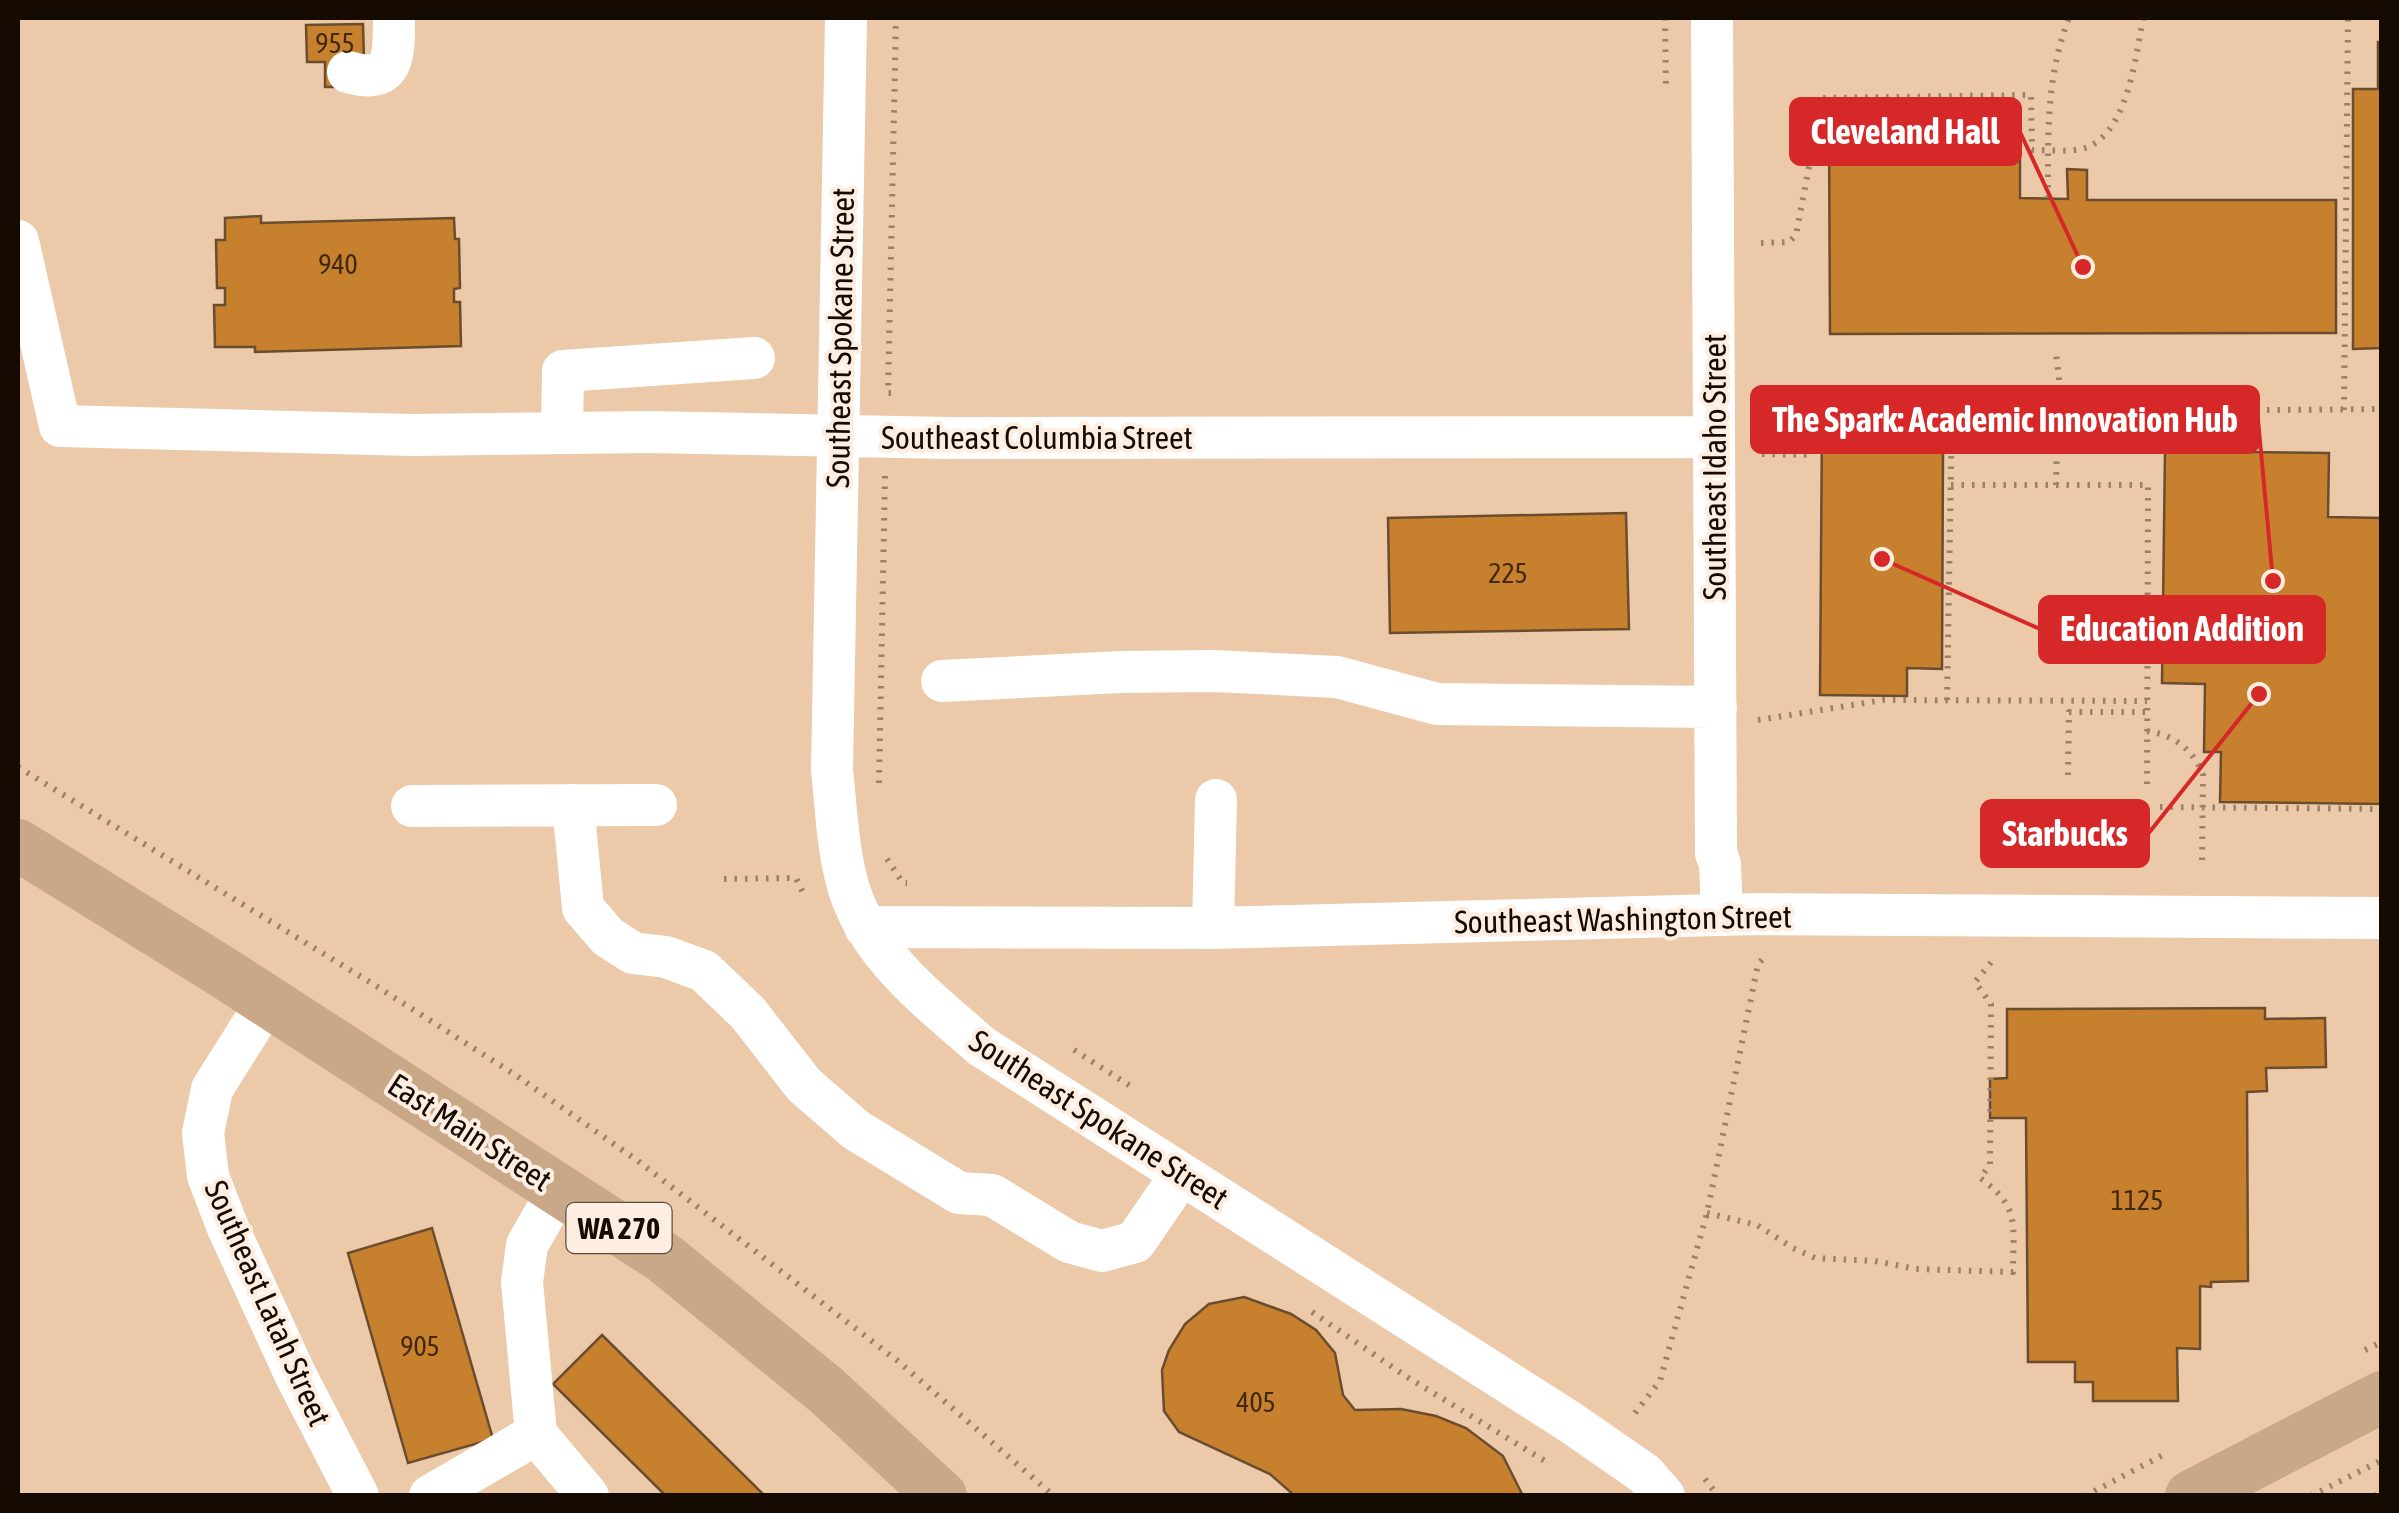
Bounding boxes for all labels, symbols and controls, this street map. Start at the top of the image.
house number: 955 [315,27,355,59]
callout: Cleveland Hall [1791,99,2020,164]
text: Cleveland Hall [1810,111,2000,151]
street label: Southeast Spokane Street [819,188,861,488]
house number: 940 [318,248,358,280]
street label: Southeast Idaho Street [1696,334,1733,600]
callout: The Spark: Academic Innovation Hub [1752,387,2258,452]
text: The Spark: Academic Innovation Hub [1772,399,2238,439]
street label: Southeast Columbia Street [881,419,1193,456]
house number: 225 [1488,557,1528,589]
callout: Education Addition [2040,597,2324,662]
text: Education Addition [2060,608,2304,648]
callout: Starbucks [1982,801,2148,866]
text: Starbucks [2002,813,2128,853]
street label: Southeast Washington Street [1454,898,1792,940]
street label: Southeast Spokane Street [963,1022,1235,1216]
street label: East Main Street [381,1066,559,1198]
street label: Southeast Latah Street [197,1175,339,1431]
house number: 1125 [2111,1184,2163,1216]
road number: WA 270 [566,1203,672,1253]
house number: 905 [400,1330,440,1362]
house number: 405 [1236,1386,1276,1418]

